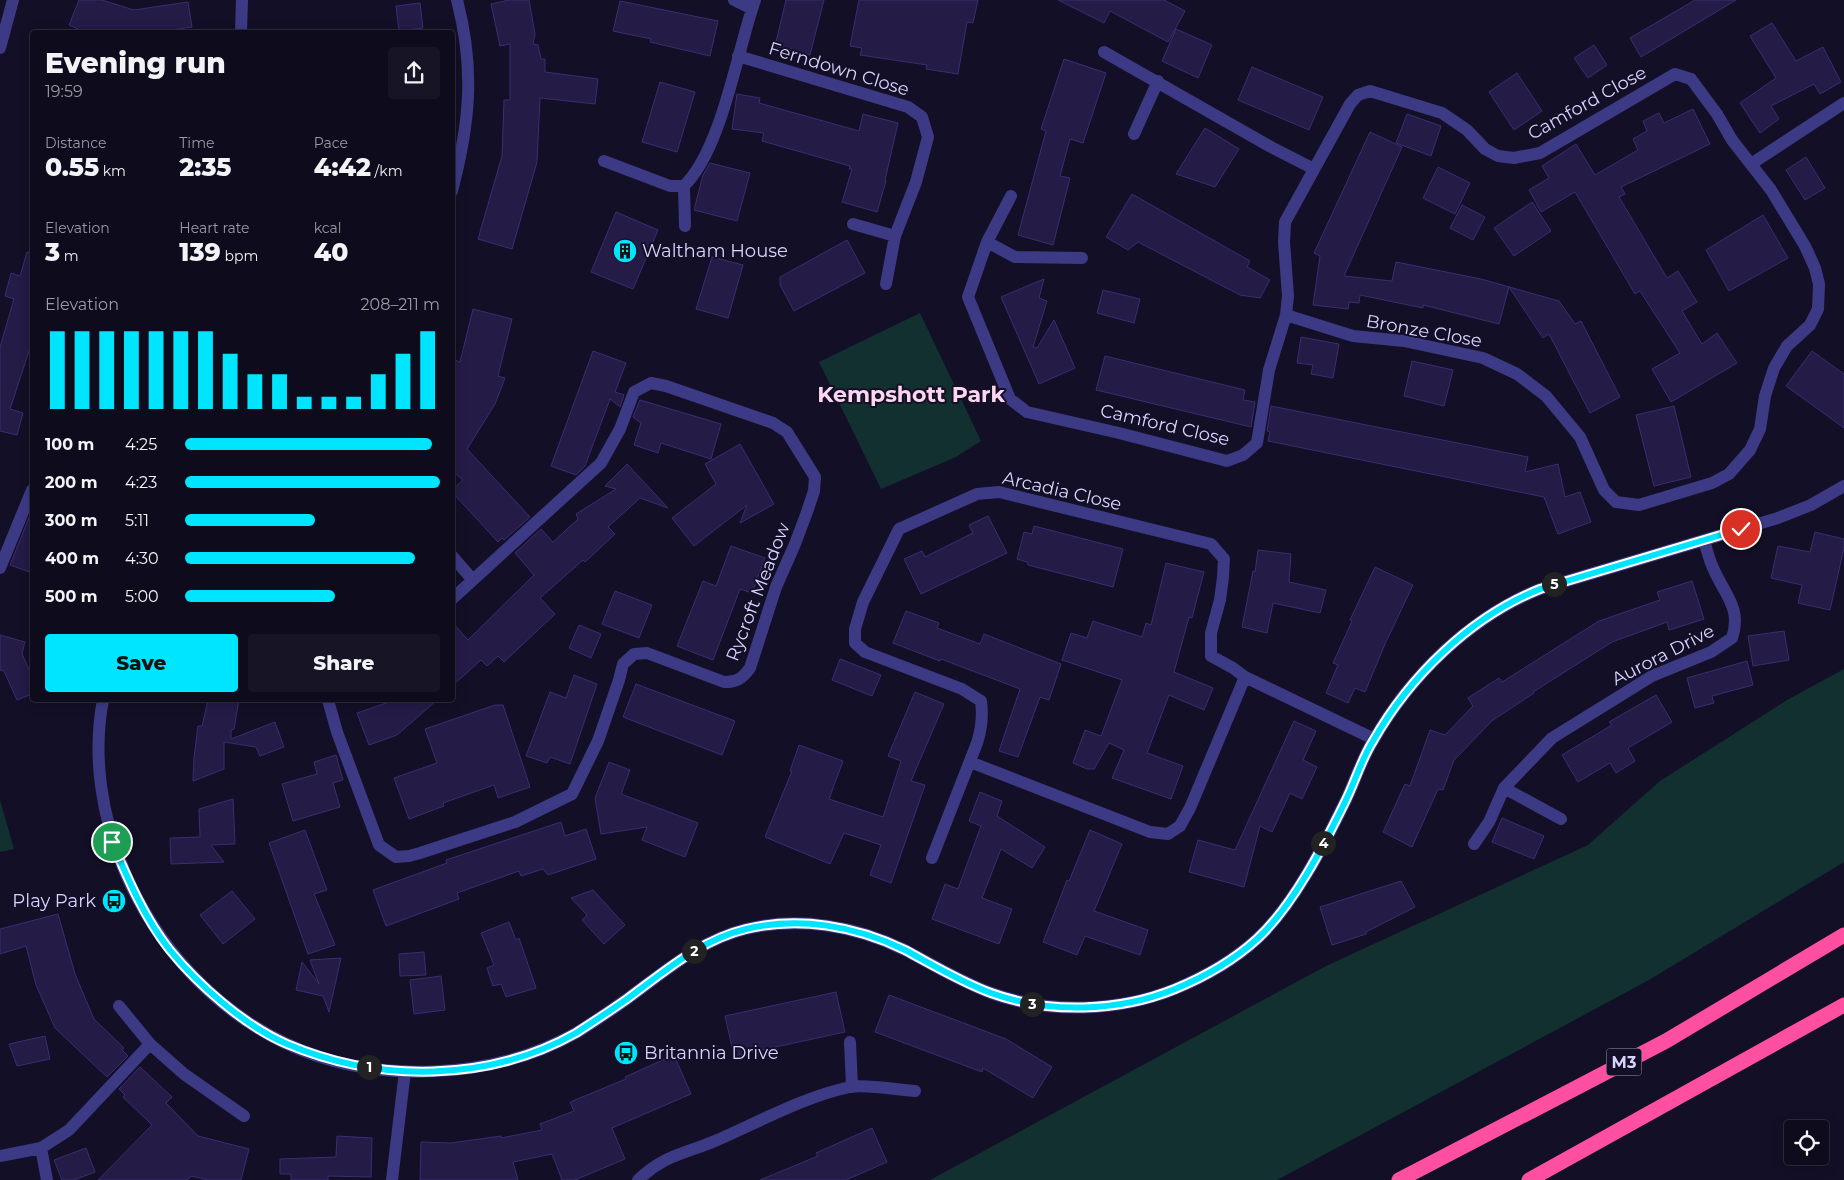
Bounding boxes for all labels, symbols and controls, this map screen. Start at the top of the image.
street label: Ferndown Close [766,37,912,101]
text: Evening run [45,46,226,80]
button: share [388,47,440,99]
street label: Camford Close [1524,61,1650,145]
text: 19:59 [45,82,83,101]
text: Distance [45,134,107,152]
text: Time [179,134,214,152]
text: Pace [314,134,348,152]
text: 0.55 [45,152,99,182]
text: 2:35 [179,152,231,182]
text: 4:42 [314,152,371,182]
text: km [99,162,126,180]
text: /km [371,162,403,180]
text: Elevation [45,219,110,237]
text: Heart rate [179,219,250,237]
text: kcal [314,219,342,237]
text: 3 [45,237,60,267]
text: 139 [179,237,221,267]
text: 40 [314,237,348,267]
building icon: Waltham House [612,238,638,264]
place label: Waltham House [642,240,788,262]
text: m [60,247,79,265]
text: bpm [221,247,258,265]
text: Elevation [45,295,119,314]
text: 208–211 m [361,295,440,314]
street label: Bronze Close [1364,310,1484,352]
district label: Kempshott Park [817,381,1005,408]
street label: Camford Close [1098,399,1232,451]
text: 100 m [45,435,94,454]
text: 4:25 [125,435,157,454]
street label: Arcadia Close [1000,467,1124,515]
text: 200 m [45,473,97,492]
text: 4:23 [125,473,157,492]
pin [1720,508,1762,550]
text: 300 m [45,511,98,530]
text: 5:11 [125,511,149,530]
icon: check [1727,515,1755,543]
street label: Rycroft Meadow [721,520,795,664]
text: 400 m [45,549,99,568]
text: 4:30 [125,549,159,568]
pin: 5 [1542,572,1566,596]
text: 5 [1550,575,1559,593]
text: 500 m [45,587,98,606]
text: 5:00 [125,587,159,606]
street label: Aurora Drive [1608,620,1718,690]
button: Save [45,634,238,692]
button: Share [248,634,440,692]
pin [91,821,133,863]
icon: arrive [98,828,126,856]
pin: 4 [1310,830,1336,856]
text: 4 [1319,834,1328,852]
bus stop icon: Play Park [101,888,127,914]
place label: Play Park [12,890,96,912]
pin: 2 [682,938,706,964]
text: 2 [690,942,699,960]
pin: 3 [1020,992,1044,1016]
text: 3 [1028,995,1037,1013]
bus stop icon: Britannia Drive [613,1040,639,1066]
place label: Britannia Drive [644,1042,779,1064]
road number: M3 [1606,1048,1642,1076]
pin: 1 [356,1054,382,1080]
text: 1 [367,1058,372,1076]
map controls [1784,1120,1829,1165]
button: locate [1784,1120,1829,1165]

